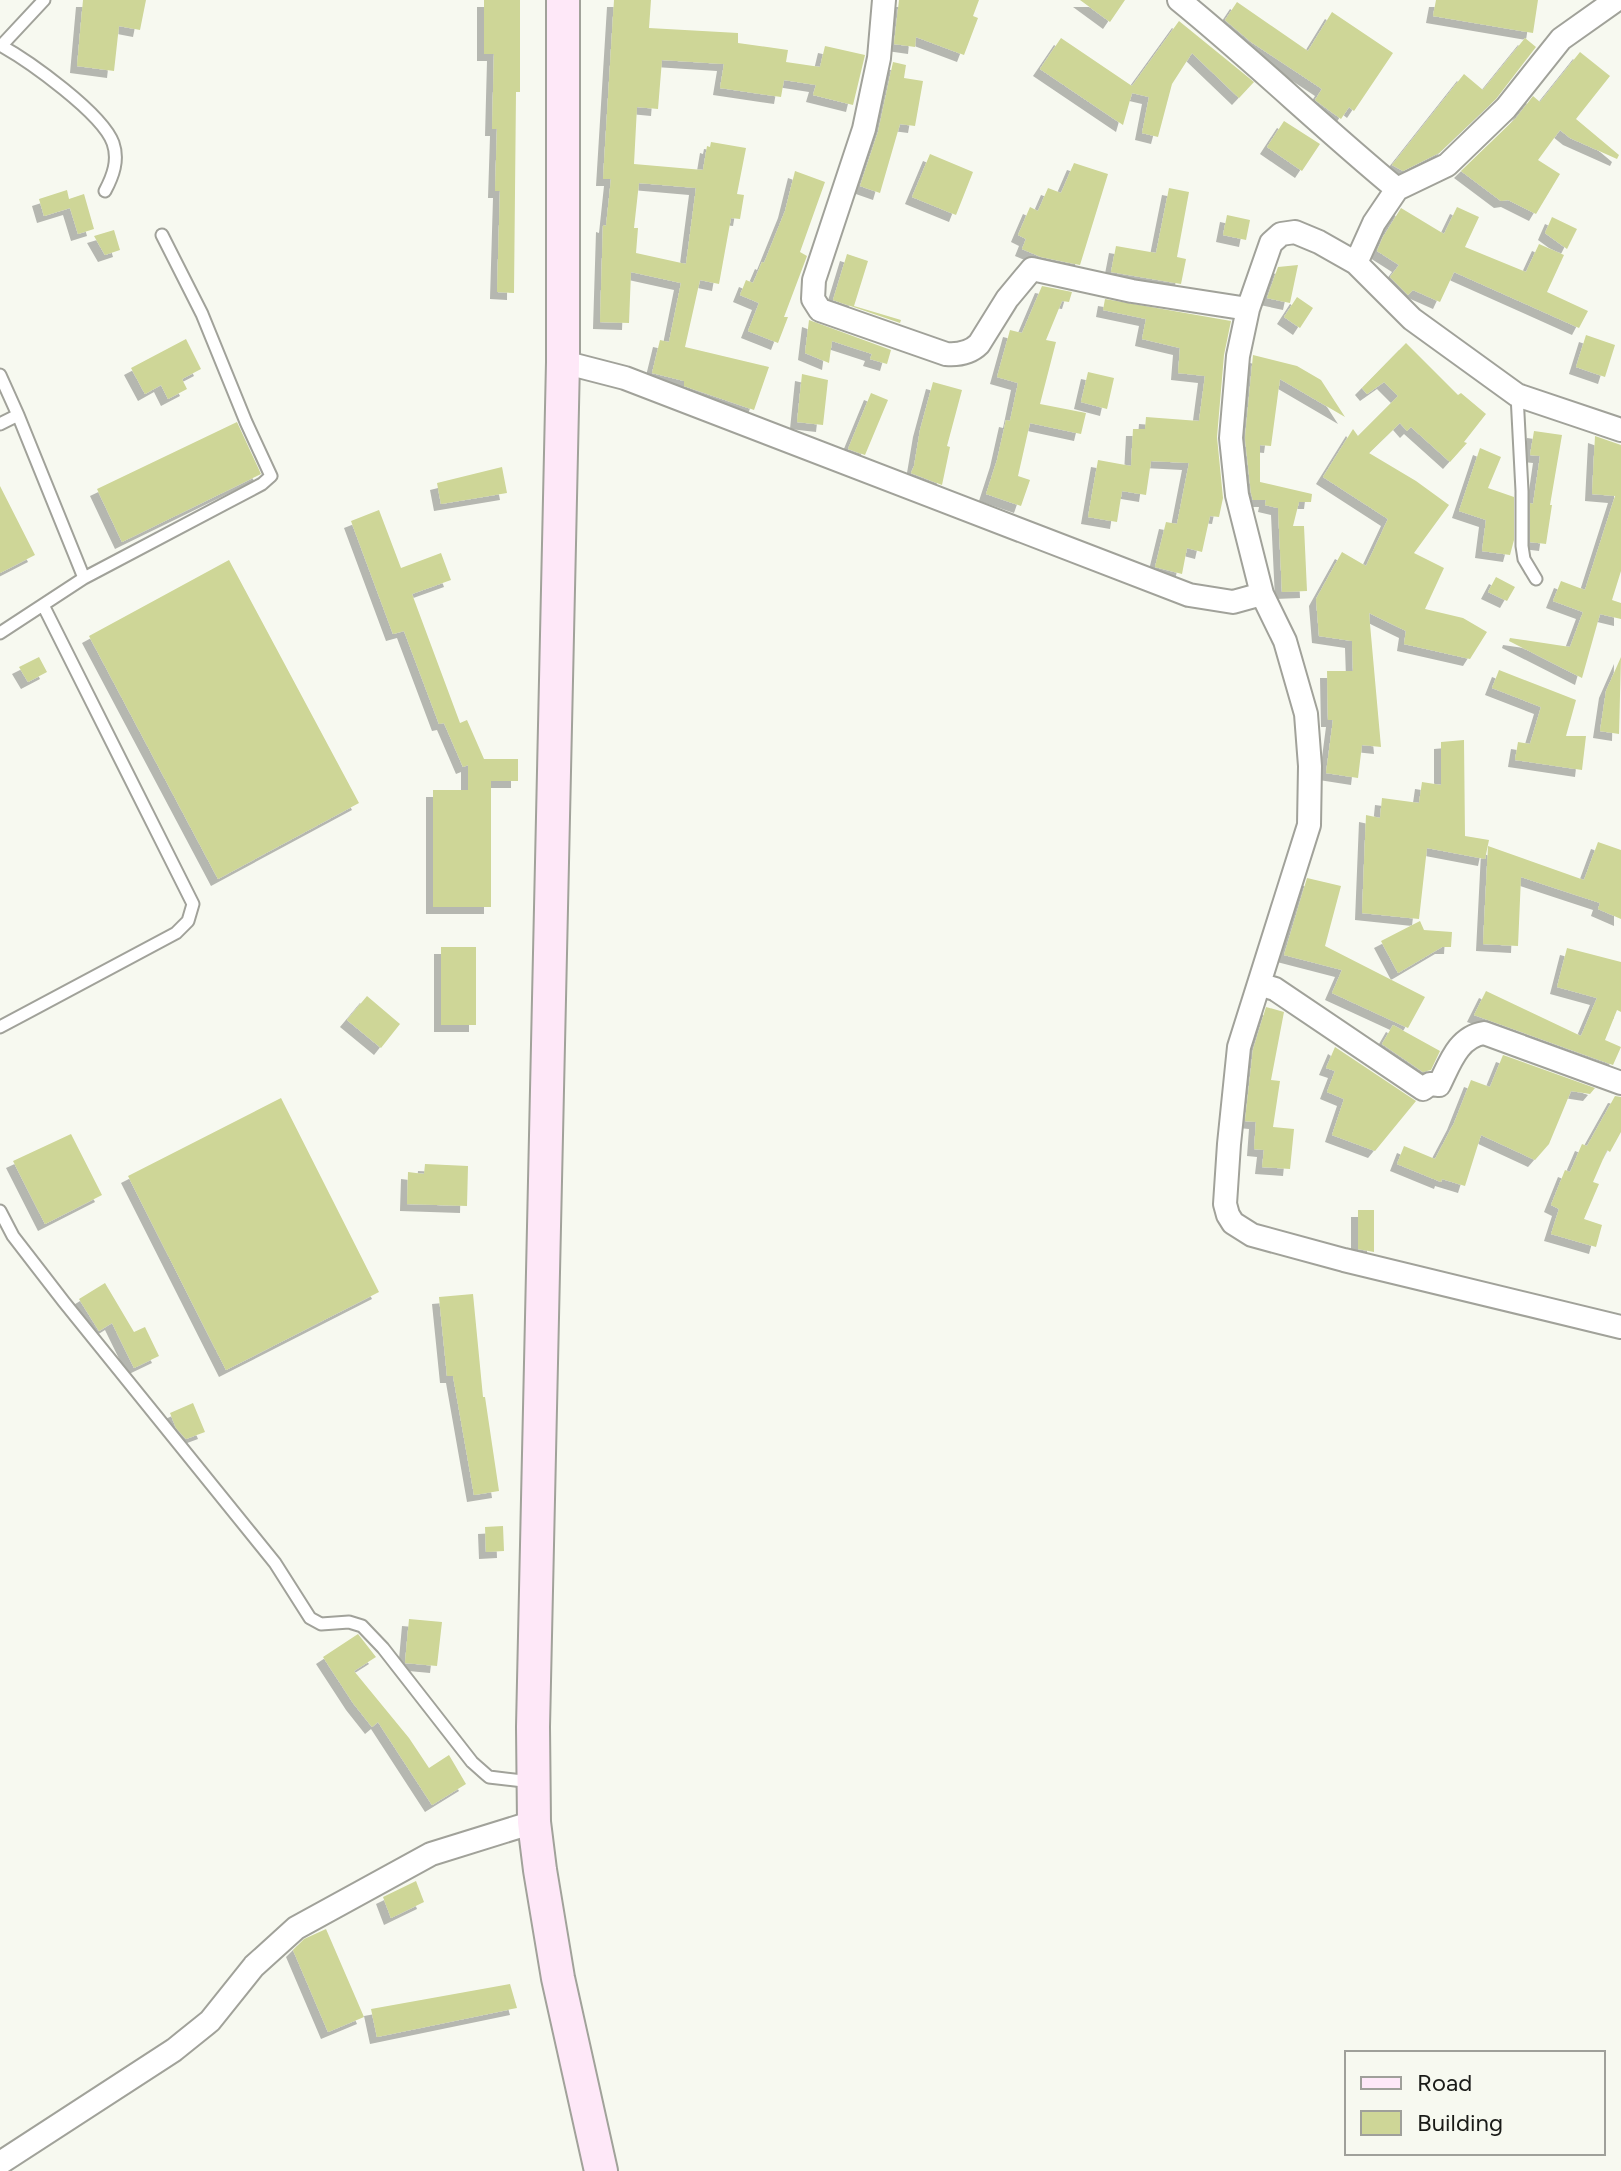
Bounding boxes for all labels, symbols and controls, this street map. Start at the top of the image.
legend [1345,2051,1605,2155]
text: Road [1417,2068,1472,2097]
text: Building [1417,2108,1503,2137]

